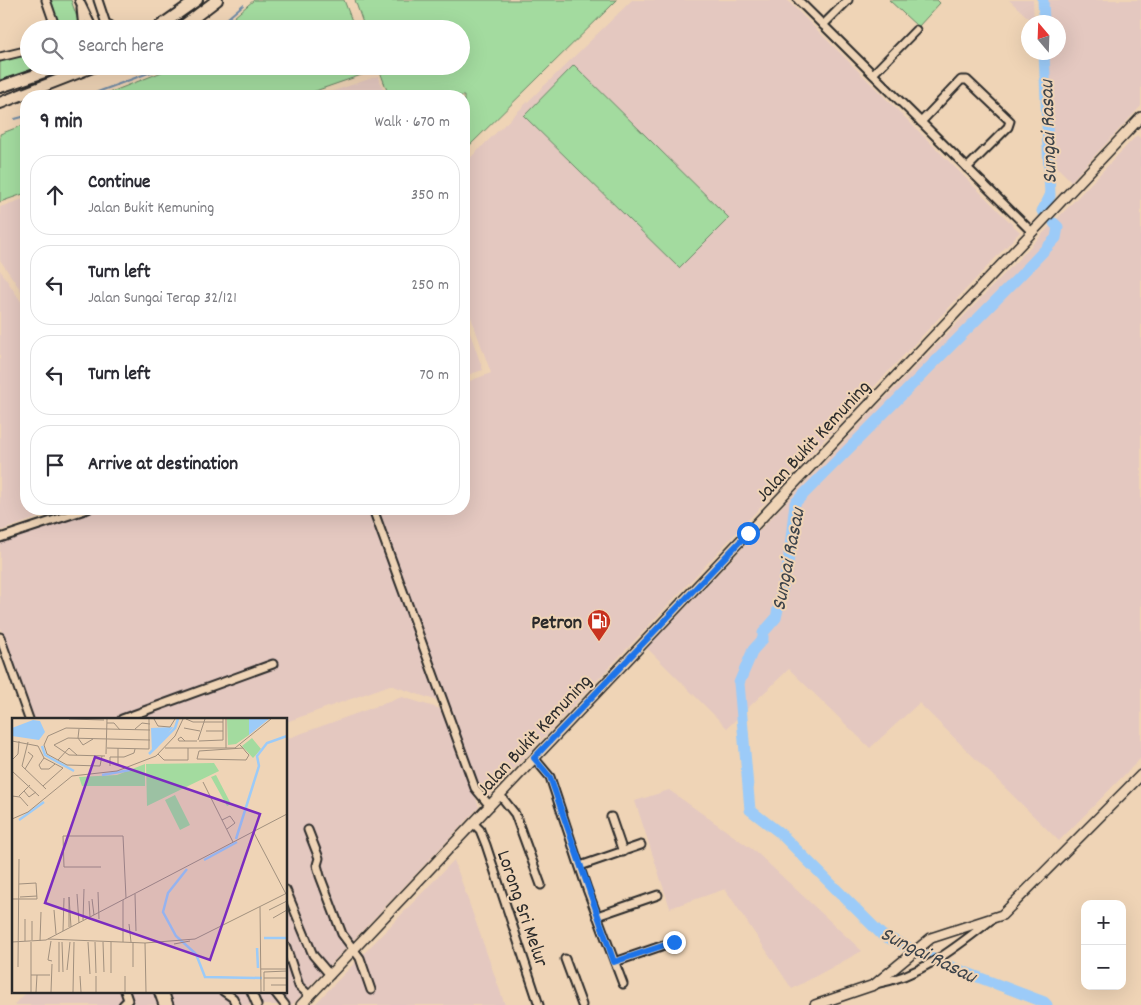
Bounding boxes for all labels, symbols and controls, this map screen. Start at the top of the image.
north arrow [1021,15,1066,60]
search box [20,20,470,75]
icon: search [38,34,66,62]
text: Search here [78,34,164,61]
water label: Sungai Rasau [1033,78,1067,184]
text: 9 min [40,108,82,138]
text: Walk · 670 m [375,111,450,134]
text: Continue [88,170,150,197]
icon: ahead [41,181,69,209]
text: 350 m [411,184,449,207]
text: Jalan Bukit Kemuning [88,197,214,220]
text: Turn left [88,260,151,287]
icon: left [41,271,69,299]
text: 250 m [411,274,449,297]
text: Jalan Sungai Terap 32/121 [88,287,237,310]
icon: left [41,361,69,389]
text: Turn left [88,362,151,389]
text: 70 m [419,364,449,387]
street label: Jalan Bukit Kemuning [750,375,878,509]
icon: arrive [41,451,69,479]
text: Arrive at destination [88,452,238,479]
water label: Sungai Rasau [765,504,815,613]
route start [737,522,760,545]
fuel station icon: Petron [586,608,612,642]
place label: Petron [531,610,582,638]
street label: Jalan Bukit Kemuning [471,669,599,803]
inset map [12,718,288,992]
street label: Lorong Sri Melur [488,847,554,972]
map controls [1081,900,1126,990]
button: + [1081,900,1126,945]
water label: Sungai Rasau [875,921,983,994]
route end [663,931,686,954]
button: − [1081,945,1126,990]

